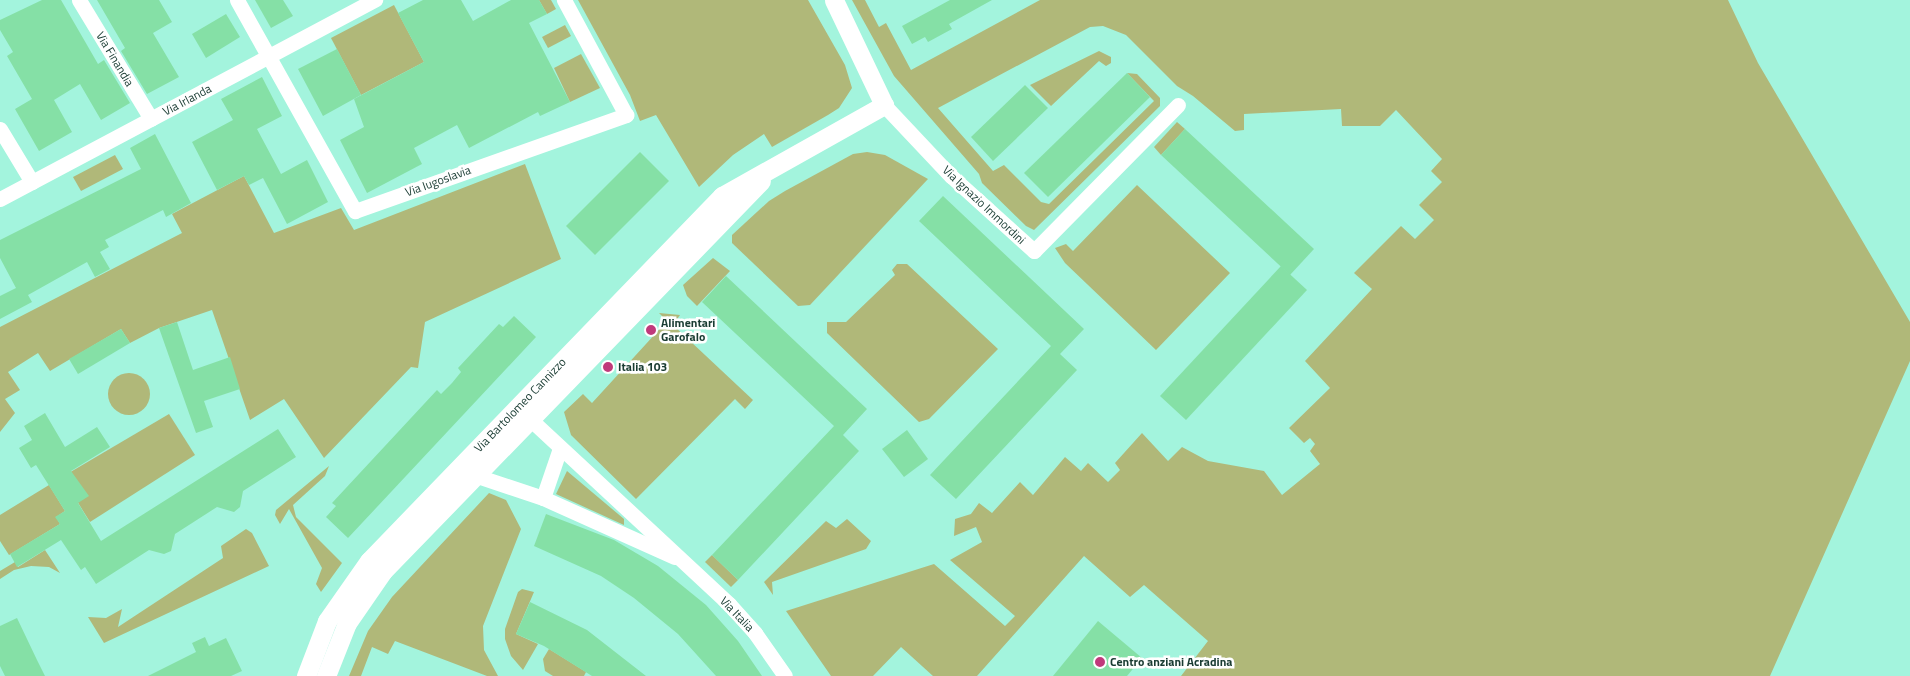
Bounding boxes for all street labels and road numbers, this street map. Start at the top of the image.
street label: Via Finandia [93,29,137,89]
street label: Via Irlanda [160,81,214,119]
street label: Via Iugoslavia [403,162,473,200]
street label: Via Ignazio Immordini [940,163,1028,247]
street label: Via Bartolomeo Cannizzo [471,355,569,455]
street label: Via Italia [717,594,757,634]

